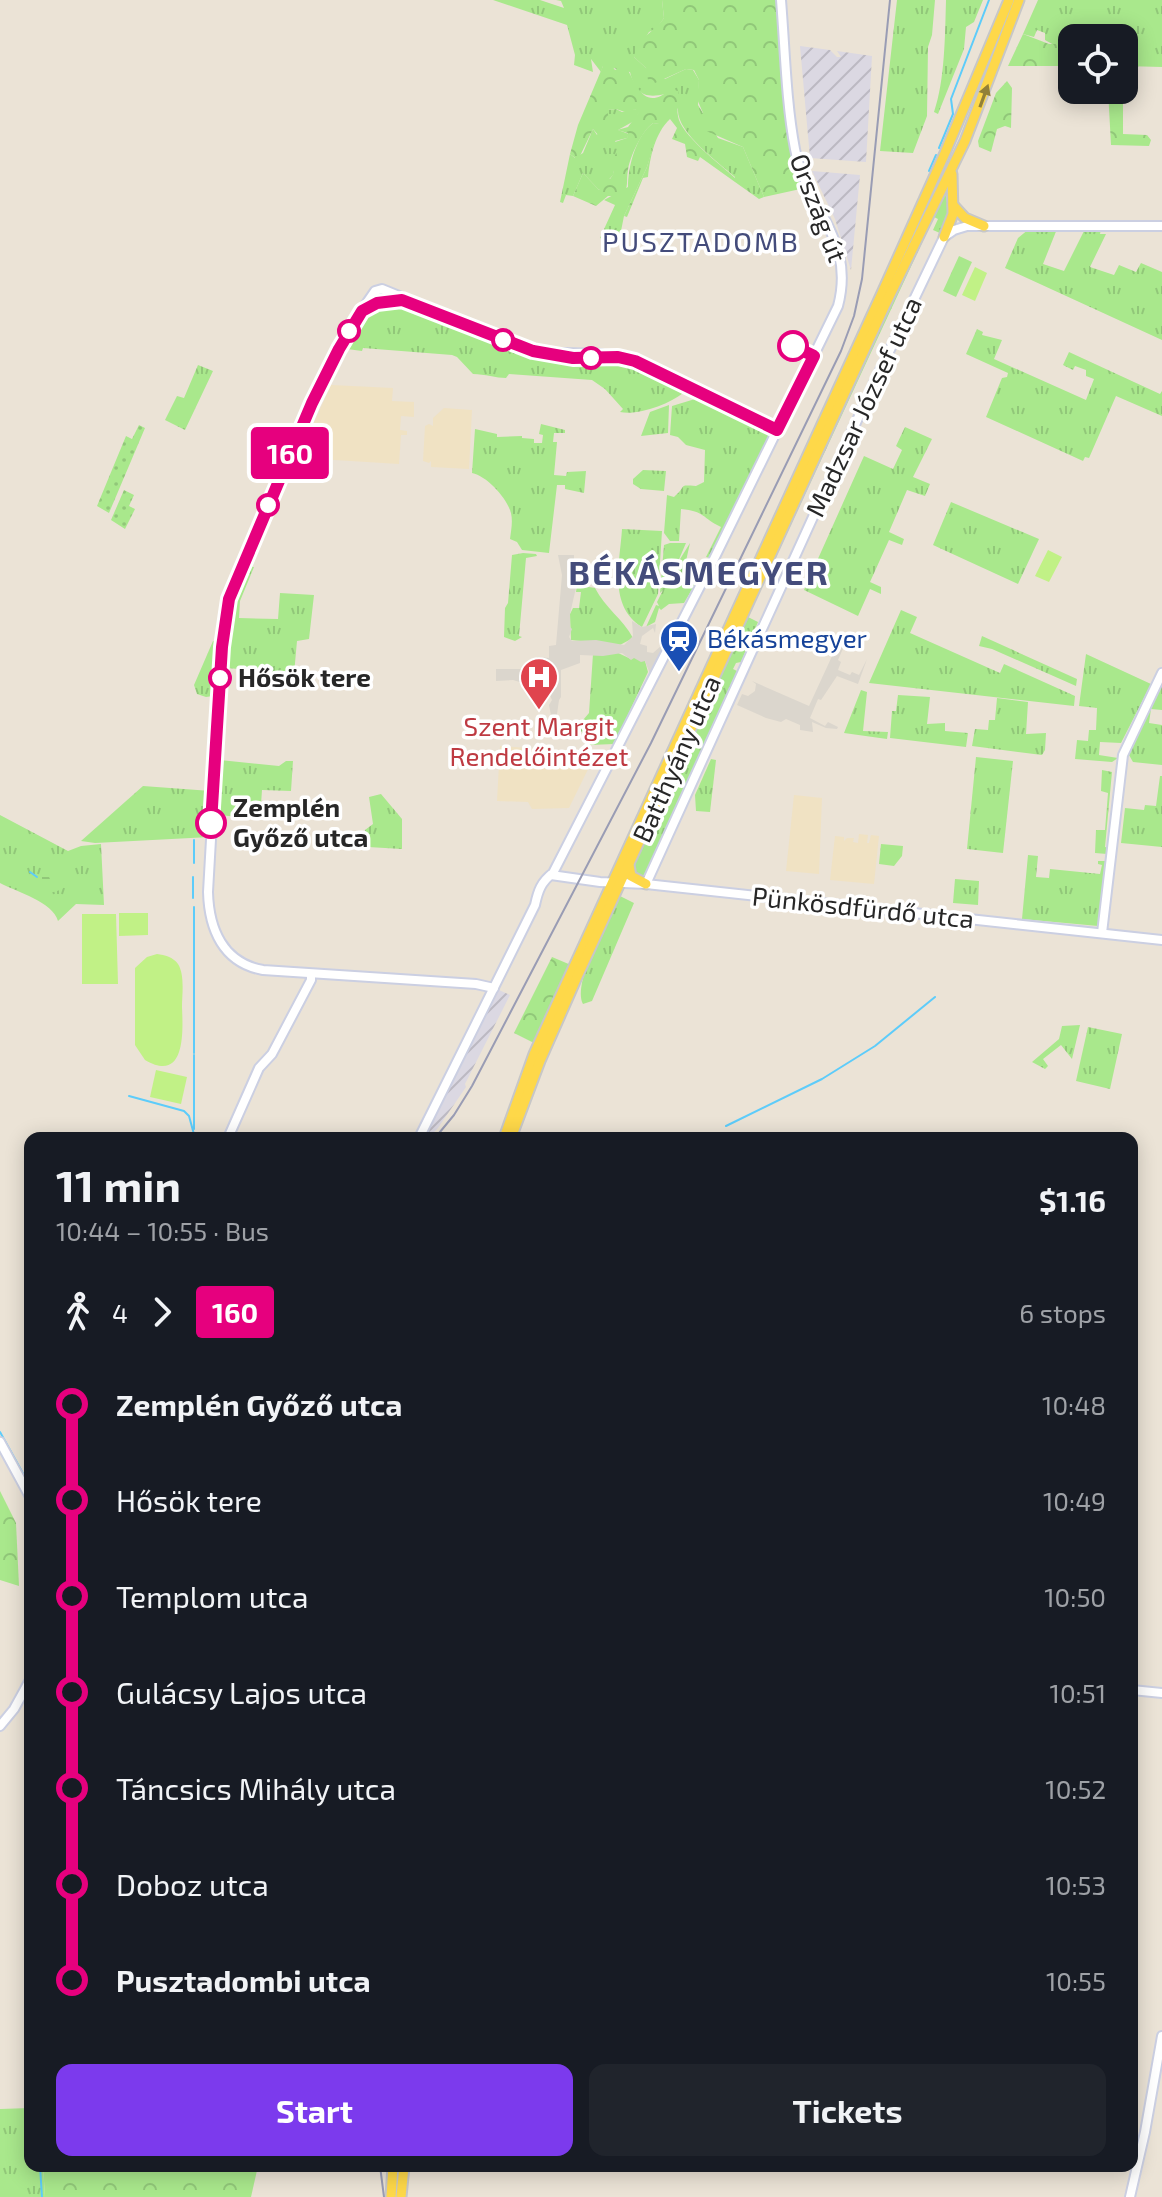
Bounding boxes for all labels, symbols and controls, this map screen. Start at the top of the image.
map controls [1058,24,1138,104]
button: locate [1058,24,1138,104]
one-way arrow [978,84,991,108]
street label: Ország út [785,149,854,266]
district label: PUSZTADOMB [602,224,800,258]
street label: Madzsar József utca [798,292,927,521]
unlabelled marker [338,320,360,342]
unlabelled marker [492,329,514,351]
unlabelled marker [778,331,808,361]
unlabelled marker [580,347,602,369]
line badge: 160 [244,427,336,479]
text: 160 [267,436,313,470]
unlabelled marker [257,494,279,516]
district label: BÉKÁSMEGYER [568,551,830,592]
station icon: Békásmegyer [658,618,700,673]
place label: Békásmegyer [707,622,867,653]
hospital icon: Szent Margit Rendelőintézet [518,656,560,711]
place label: Hősök tere [238,661,371,692]
marker: Hősök tere [209,667,231,689]
street label: Batthyány utca [625,670,726,846]
place label: Szent Margit Rendelőintézet [450,710,629,771]
place label: Zemplén Győző utca [233,791,368,853]
marker: Zemplén Győző utca [196,808,226,838]
street label: Pünkösdfürdő utca [751,879,976,934]
text: 11 min [56,1158,181,1211]
text: $1.16 [1039,1182,1106,1218]
text: 10:44 – 10:55 · Bus [56,1215,269,1246]
icon: walk [56,1290,100,1334]
icon: forward [140,1290,184,1334]
text: 160 [212,1295,258,1329]
text: 4 [112,1297,128,1328]
text: 6 stops [1019,1297,1106,1328]
text: Zemplén Győző utca [116,1386,402,1422]
text: 10:48 [1042,1389,1106,1420]
text: Hősök tere [116,1482,262,1518]
text: 10:49 [1043,1485,1106,1516]
text: Templom utca [116,1578,308,1614]
text: 10:50 [1044,1581,1106,1612]
text: Gulácsy Lajos utca [116,1674,367,1710]
text: 10:51 [1050,1677,1106,1708]
text: Táncsics Mihály utca [116,1770,396,1806]
text: 10:52 [1045,1773,1106,1804]
text: Doboz utca [116,1866,269,1902]
text: 10:53 [1045,1869,1106,1900]
text: Pusztadombi utca [116,1962,371,1998]
text: 10:55 [1046,1965,1106,1996]
button: Start [56,2064,573,2156]
button: Tickets [589,2064,1106,2156]

